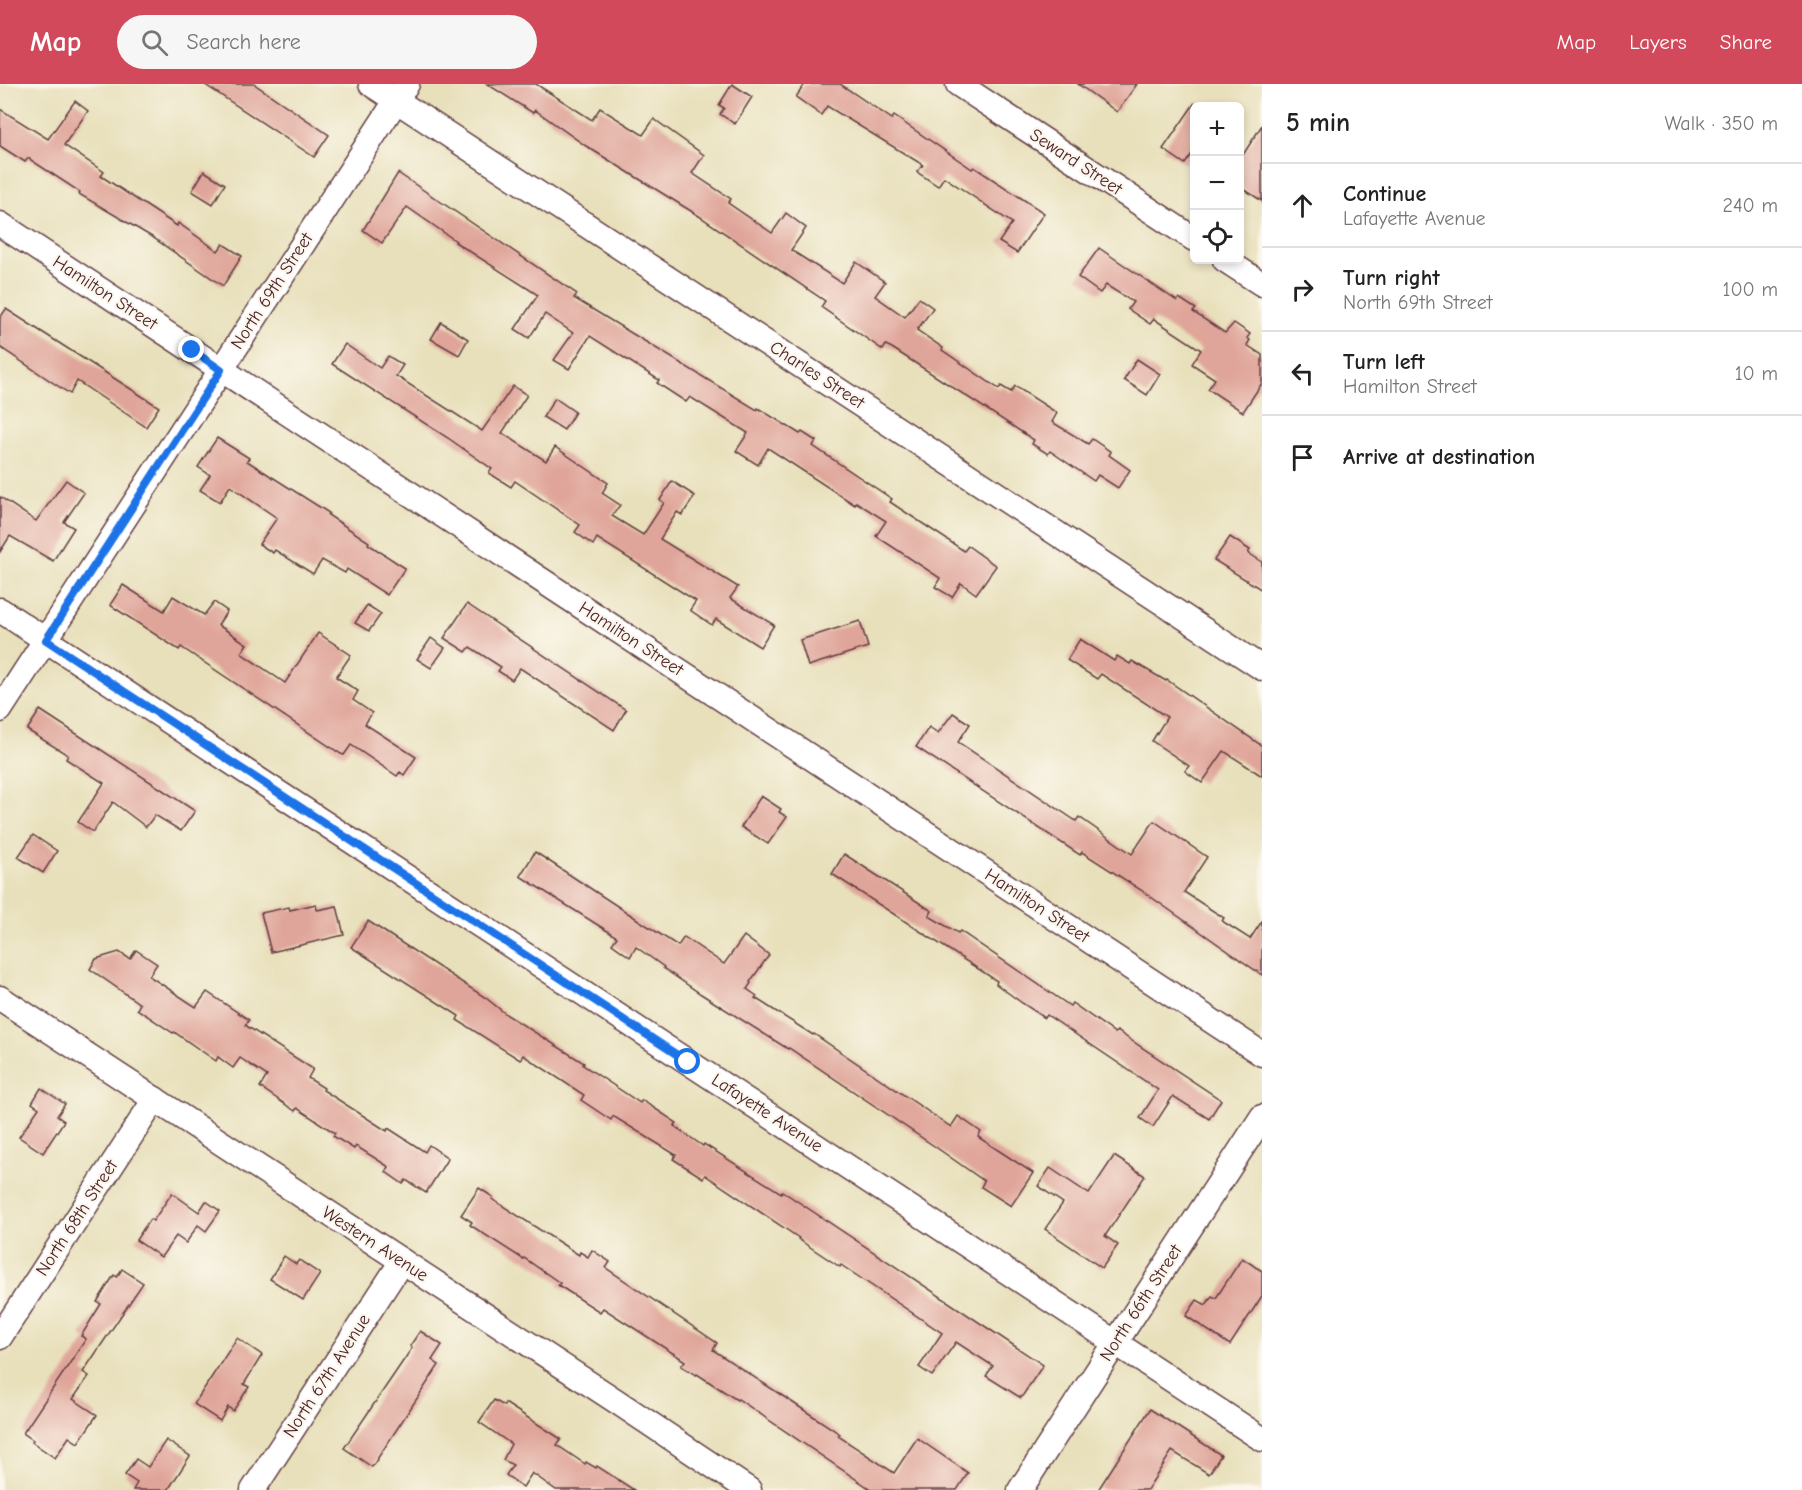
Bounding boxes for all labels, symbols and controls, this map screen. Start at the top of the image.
search box [117,15,537,69]
text: Map [30,26,81,58]
icon: search [138,26,171,59]
text: Search here [186,29,301,55]
text: Map [1557,30,1596,54]
text: Layers [1629,30,1687,54]
text: Share [1720,30,1772,54]
map controls [1190,102,1244,264]
button: + [1190,102,1244,156]
text: 5 min [1286,108,1350,138]
text: Walk · 350 m [1664,112,1778,135]
street label: Seward Street [1026,124,1127,200]
button: − [1190,156,1244,210]
text: Continue [1343,181,1426,207]
icon: ahead [1286,189,1319,222]
text: 240 m [1723,194,1778,217]
text: Lafayette Avenue [1343,207,1486,230]
button: locate [1190,210,1244,264]
street label: North 69th Street [227,228,318,353]
street label: Hamilton Street [49,251,162,335]
text: Turn right [1343,265,1440,291]
icon: right [1286,273,1319,306]
text: 100 m [1723,278,1778,301]
text: North 69th Street [1343,291,1492,314]
route end [178,336,204,362]
street label: Charles Street [766,337,869,414]
text: Turn left [1343,349,1425,375]
icon: left [1286,357,1319,390]
text: 10 m [1735,362,1778,385]
text: Hamilton Street [1343,375,1477,398]
icon: arrive [1286,441,1319,474]
text: Arrive at destination [1343,444,1535,470]
street label: Hamilton Street [575,597,688,681]
street label: Hamilton Street [981,864,1094,948]
route start [674,1048,700,1074]
street label: Lafayette Avenue [707,1069,827,1157]
street label: North 68th Street [32,1155,123,1280]
street label: Western Avenue [318,1202,432,1286]
street label: North 66th Street [1096,1240,1187,1365]
street label: North 67th Avenue [279,1310,375,1442]

